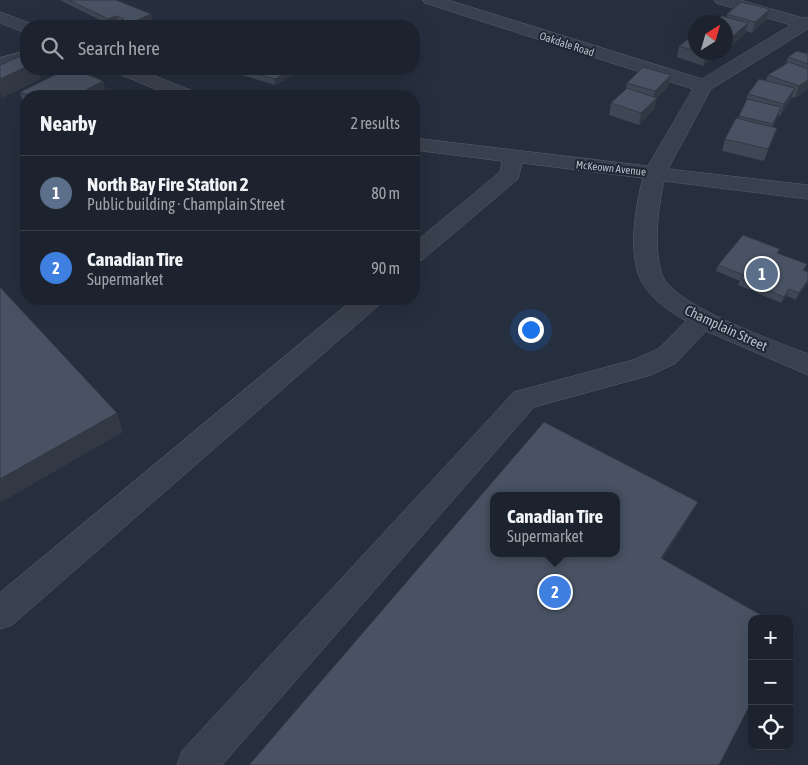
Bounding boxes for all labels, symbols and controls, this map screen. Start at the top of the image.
north arrow [688,15,733,60]
search box [20,20,420,75]
street label: Oakdale Road [538,30,596,58]
icon: search [38,34,66,62]
text: Search here [78,37,160,59]
text: Nearby [40,111,96,135]
text: 2 results [350,114,400,132]
street label: McKeown Avenue [575,158,647,178]
text: North Bay Fire Station 2 [87,173,249,195]
text: 1 [52,184,60,202]
text: 80 m [371,184,400,202]
text: Public building · Champlain Street [87,195,285,213]
text: Canadian Tire [87,248,183,270]
pin: 1 [746,255,778,293]
text: 2 [52,259,60,277]
text: 90 m [371,259,400,277]
text: Supermarket [87,270,163,288]
street label: Champlain Street [682,302,770,354]
your location [518,317,544,343]
popup [490,492,620,557]
text: Canadian Tire [507,505,603,527]
text: Supermarket [507,527,583,545]
pin: 2 [539,573,571,611]
map controls [748,615,793,750]
button: + [748,615,793,660]
button: − [748,660,793,705]
button: locate [748,705,793,750]

